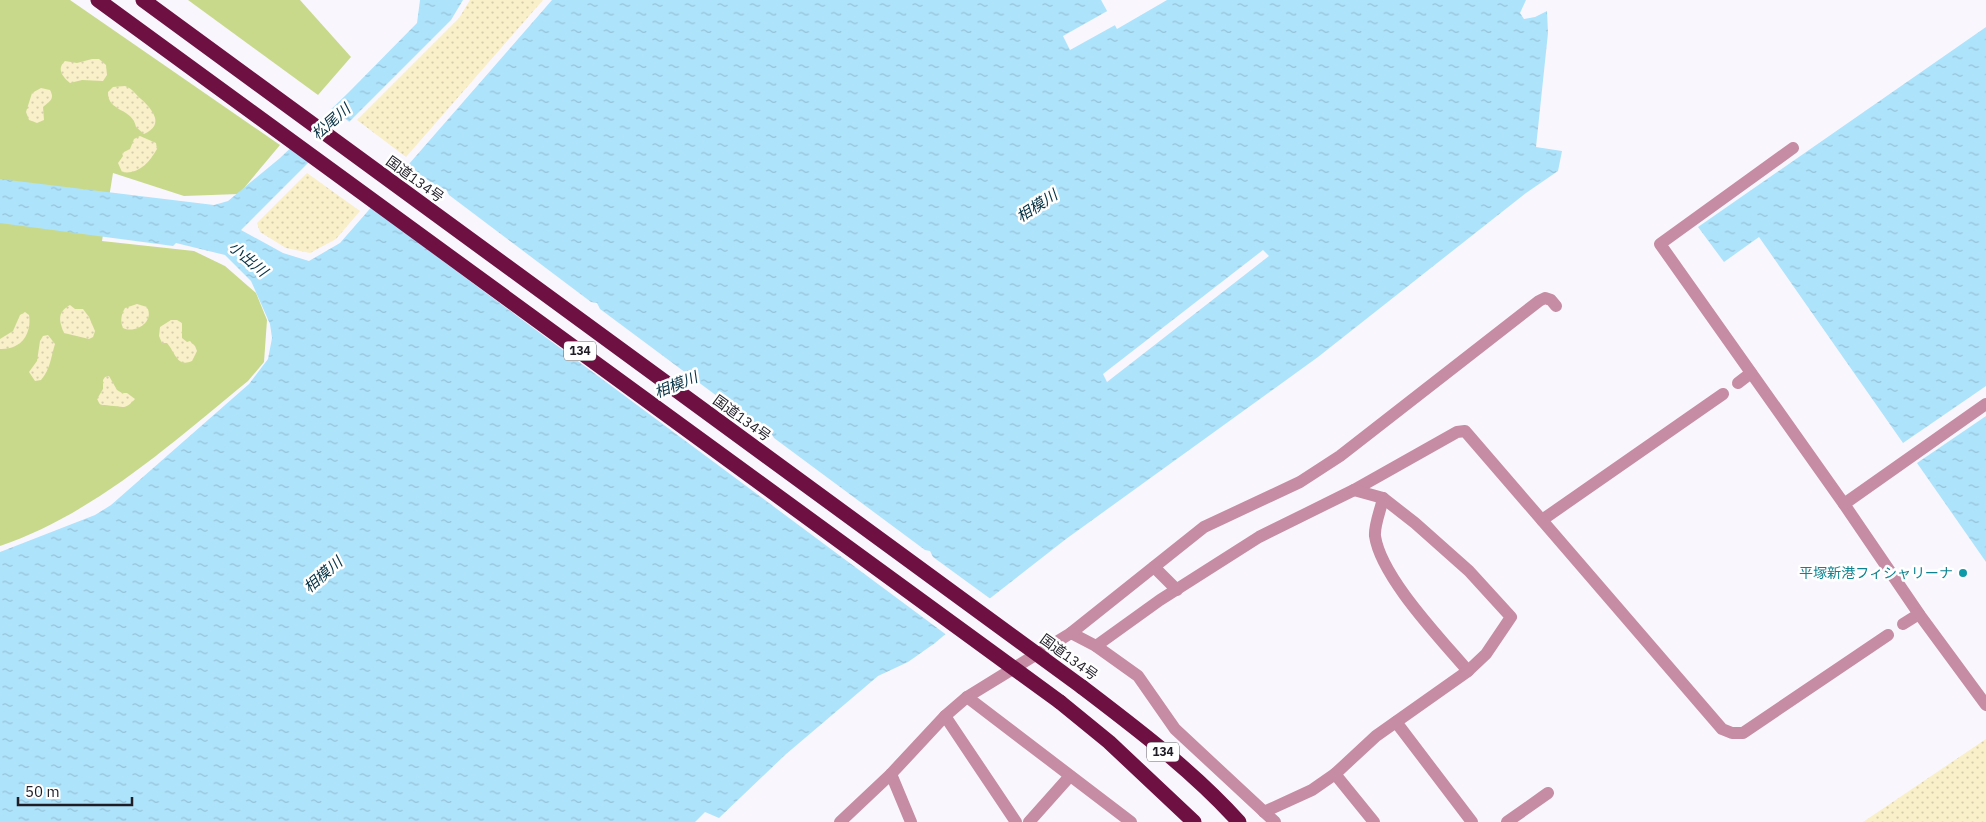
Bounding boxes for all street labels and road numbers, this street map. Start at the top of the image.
street label: 国道134号 [383,152,447,206]
road number: 134 [564,342,596,361]
street label: 国道134号 [710,391,774,445]
street label: 国道134号 [1037,630,1101,684]
road number: 134 [1147,742,1179,762]

